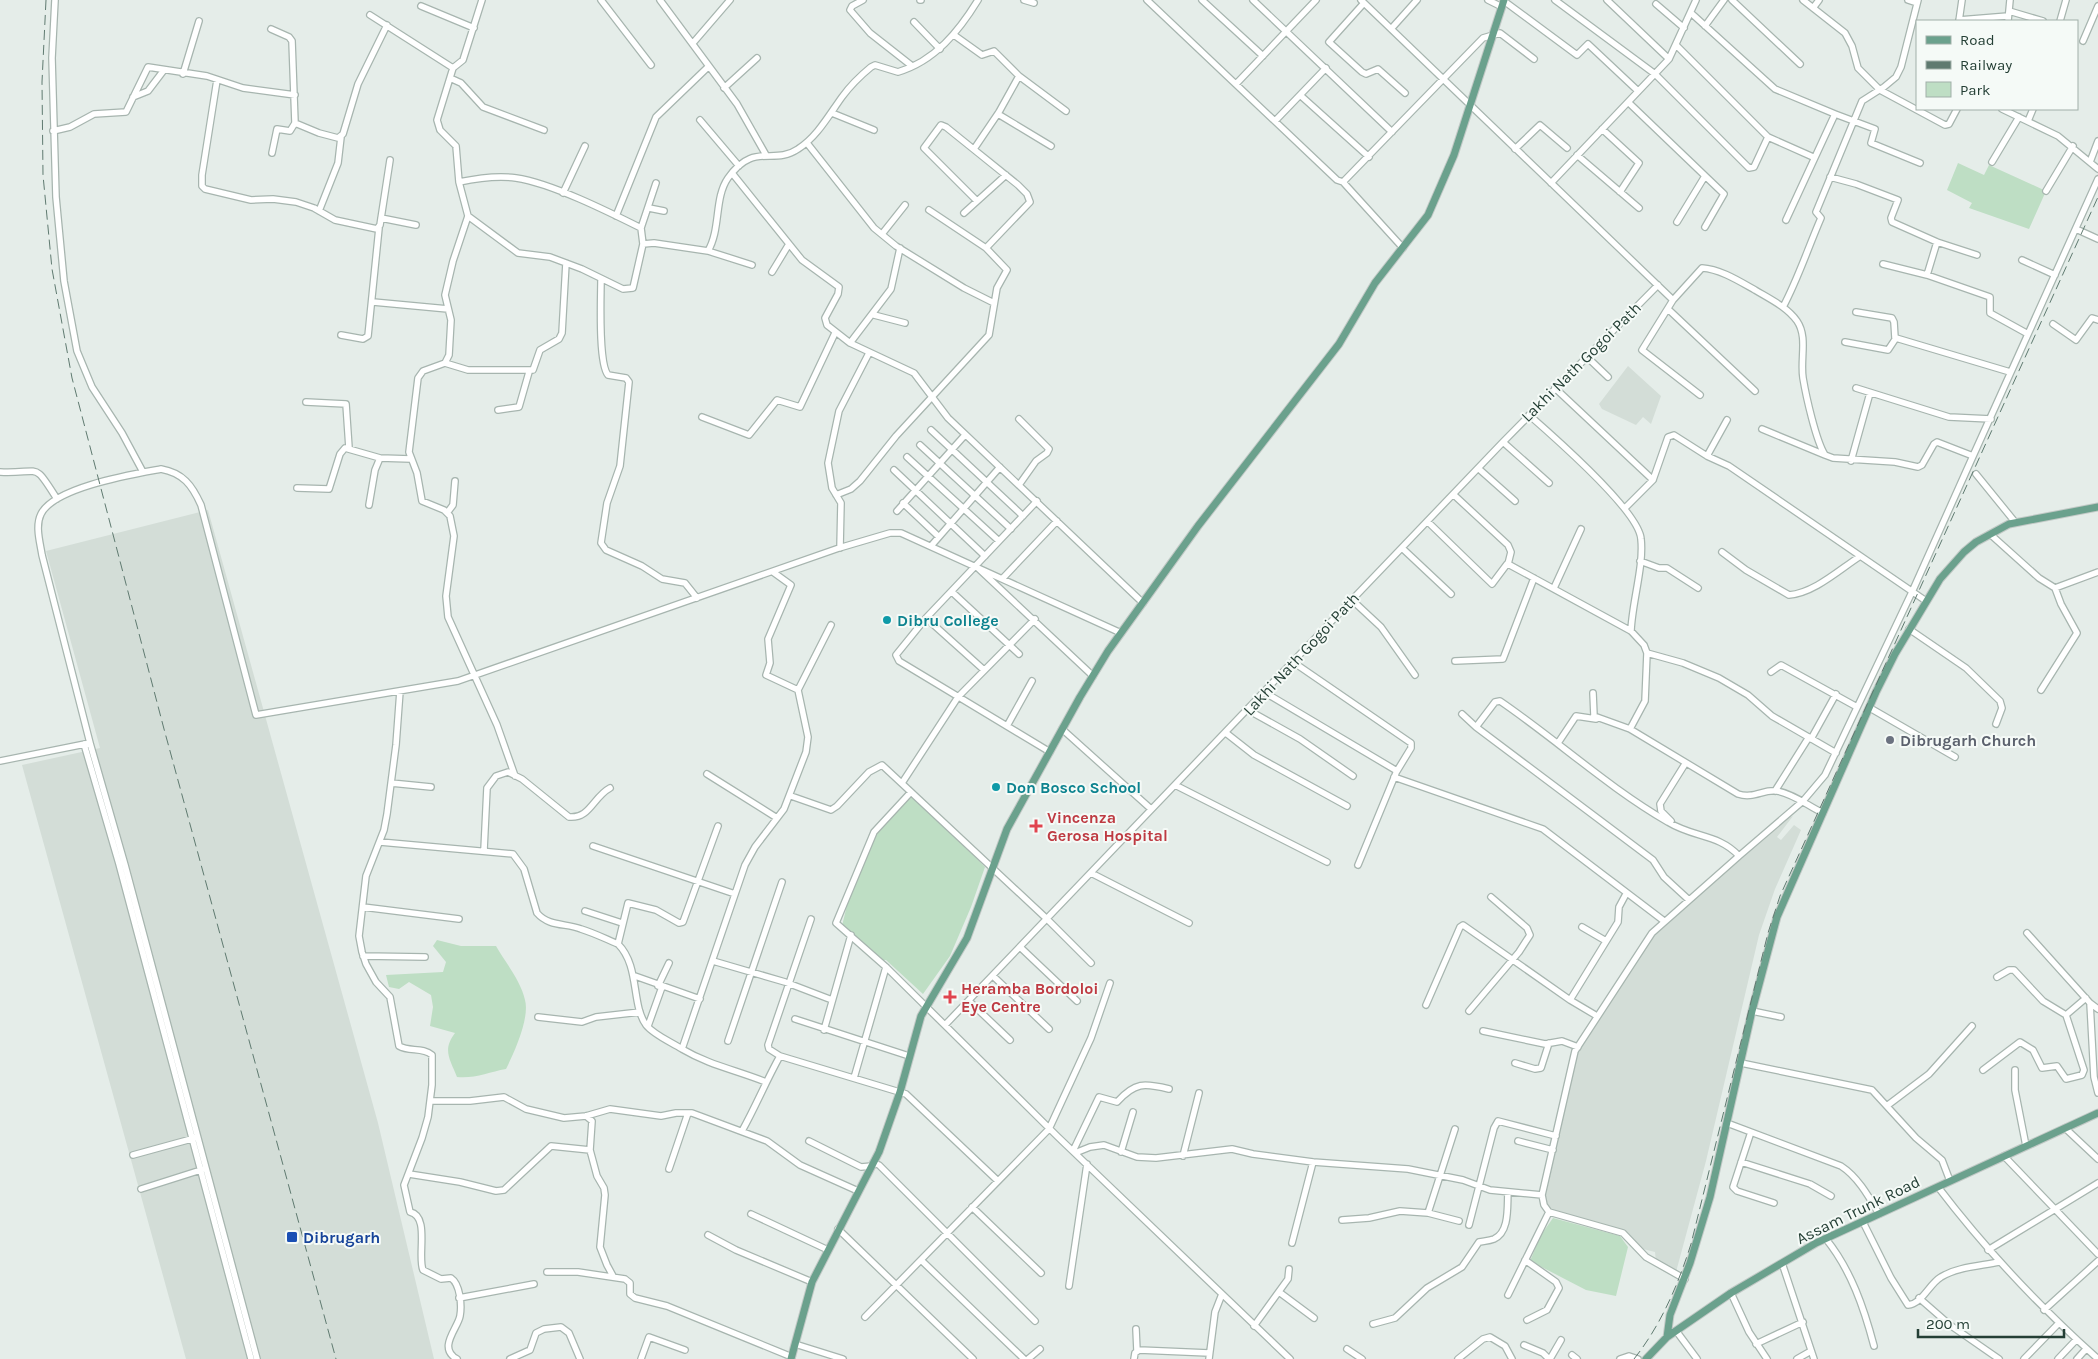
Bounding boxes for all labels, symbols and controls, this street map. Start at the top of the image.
legend [1916,20,2078,110]
text: Road [1960,31,1995,49]
text: Railway [1960,56,2012,74]
text: Park [1960,81,1990,99]
street label: Lakhi Nath Gogoi Path [1517,298,1645,426]
street label: Lakhi Nath Gogoi Path [1239,588,1363,720]
place label: Dibru College [897,611,999,630]
marker: Dibru College [881,614,893,626]
place label: Dibrugarh Church [1900,731,2036,750]
marker: Dibrugarh Church [1884,734,1896,746]
place label: Don Bosco School [1006,778,1141,797]
marker: Don Bosco School [990,781,1002,793]
place label: Vincenza Gerosa Hospital [1047,808,1168,845]
marker: Vincenza Gerosa Hospital [1029,819,1043,833]
place label: Heramba Bordoloi Eye Centre [961,979,1099,1016]
marker: Heramba Bordoloi Eye Centre [943,990,957,1004]
street label: Assam Trunk Road [1793,1172,1923,1248]
place label: Dibrugarh [303,1228,380,1247]
marker: Dibrugarh [285,1230,299,1244]
scale bar [1918,1306,2064,1338]
text: 200 m [1926,1315,1970,1333]

